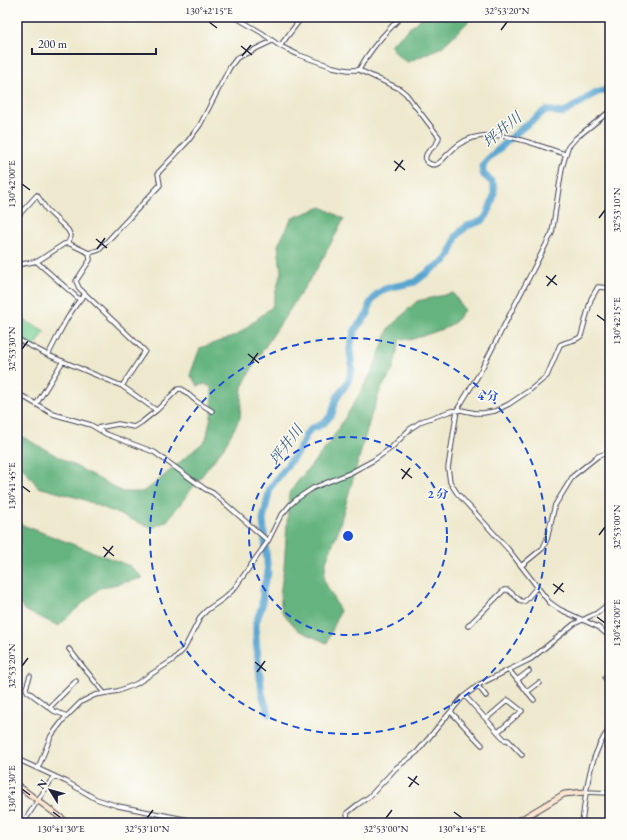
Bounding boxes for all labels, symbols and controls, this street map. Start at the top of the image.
text: 130°42'15"E [185,4,233,17]
text: 32°53'20"N [485,4,530,17]
scale bar [32,30,156,56]
text: 200 m [38,36,68,52]
water label: 坪井川 [478,107,527,151]
text: 130°42'00"E [5,160,18,208]
text: 32°53'10"N [610,187,623,232]
text: 130°42'15"E [610,297,623,345]
text: 32°53'30"N [5,326,18,371]
text: 4 分 [477,388,499,404]
water label: 坪井川 [264,419,308,468]
text: 130°41'45"E [5,462,18,510]
text: 2 分 [427,486,449,502]
text: 32°53'00"N [610,504,623,549]
centre of rings [341,529,355,543]
text: 130°42'00"E [610,599,623,647]
text: 32°53'20"N [5,643,18,688]
text: 130°41'30"E [5,765,18,813]
north arrow [30,770,70,810]
text: N [34,776,50,792]
text: 130°41'30"E [37,822,85,835]
text: 32°53'10"N [125,822,170,835]
text: 32°53'00"N [364,822,409,835]
text: 130°41'45"E [438,822,486,835]

